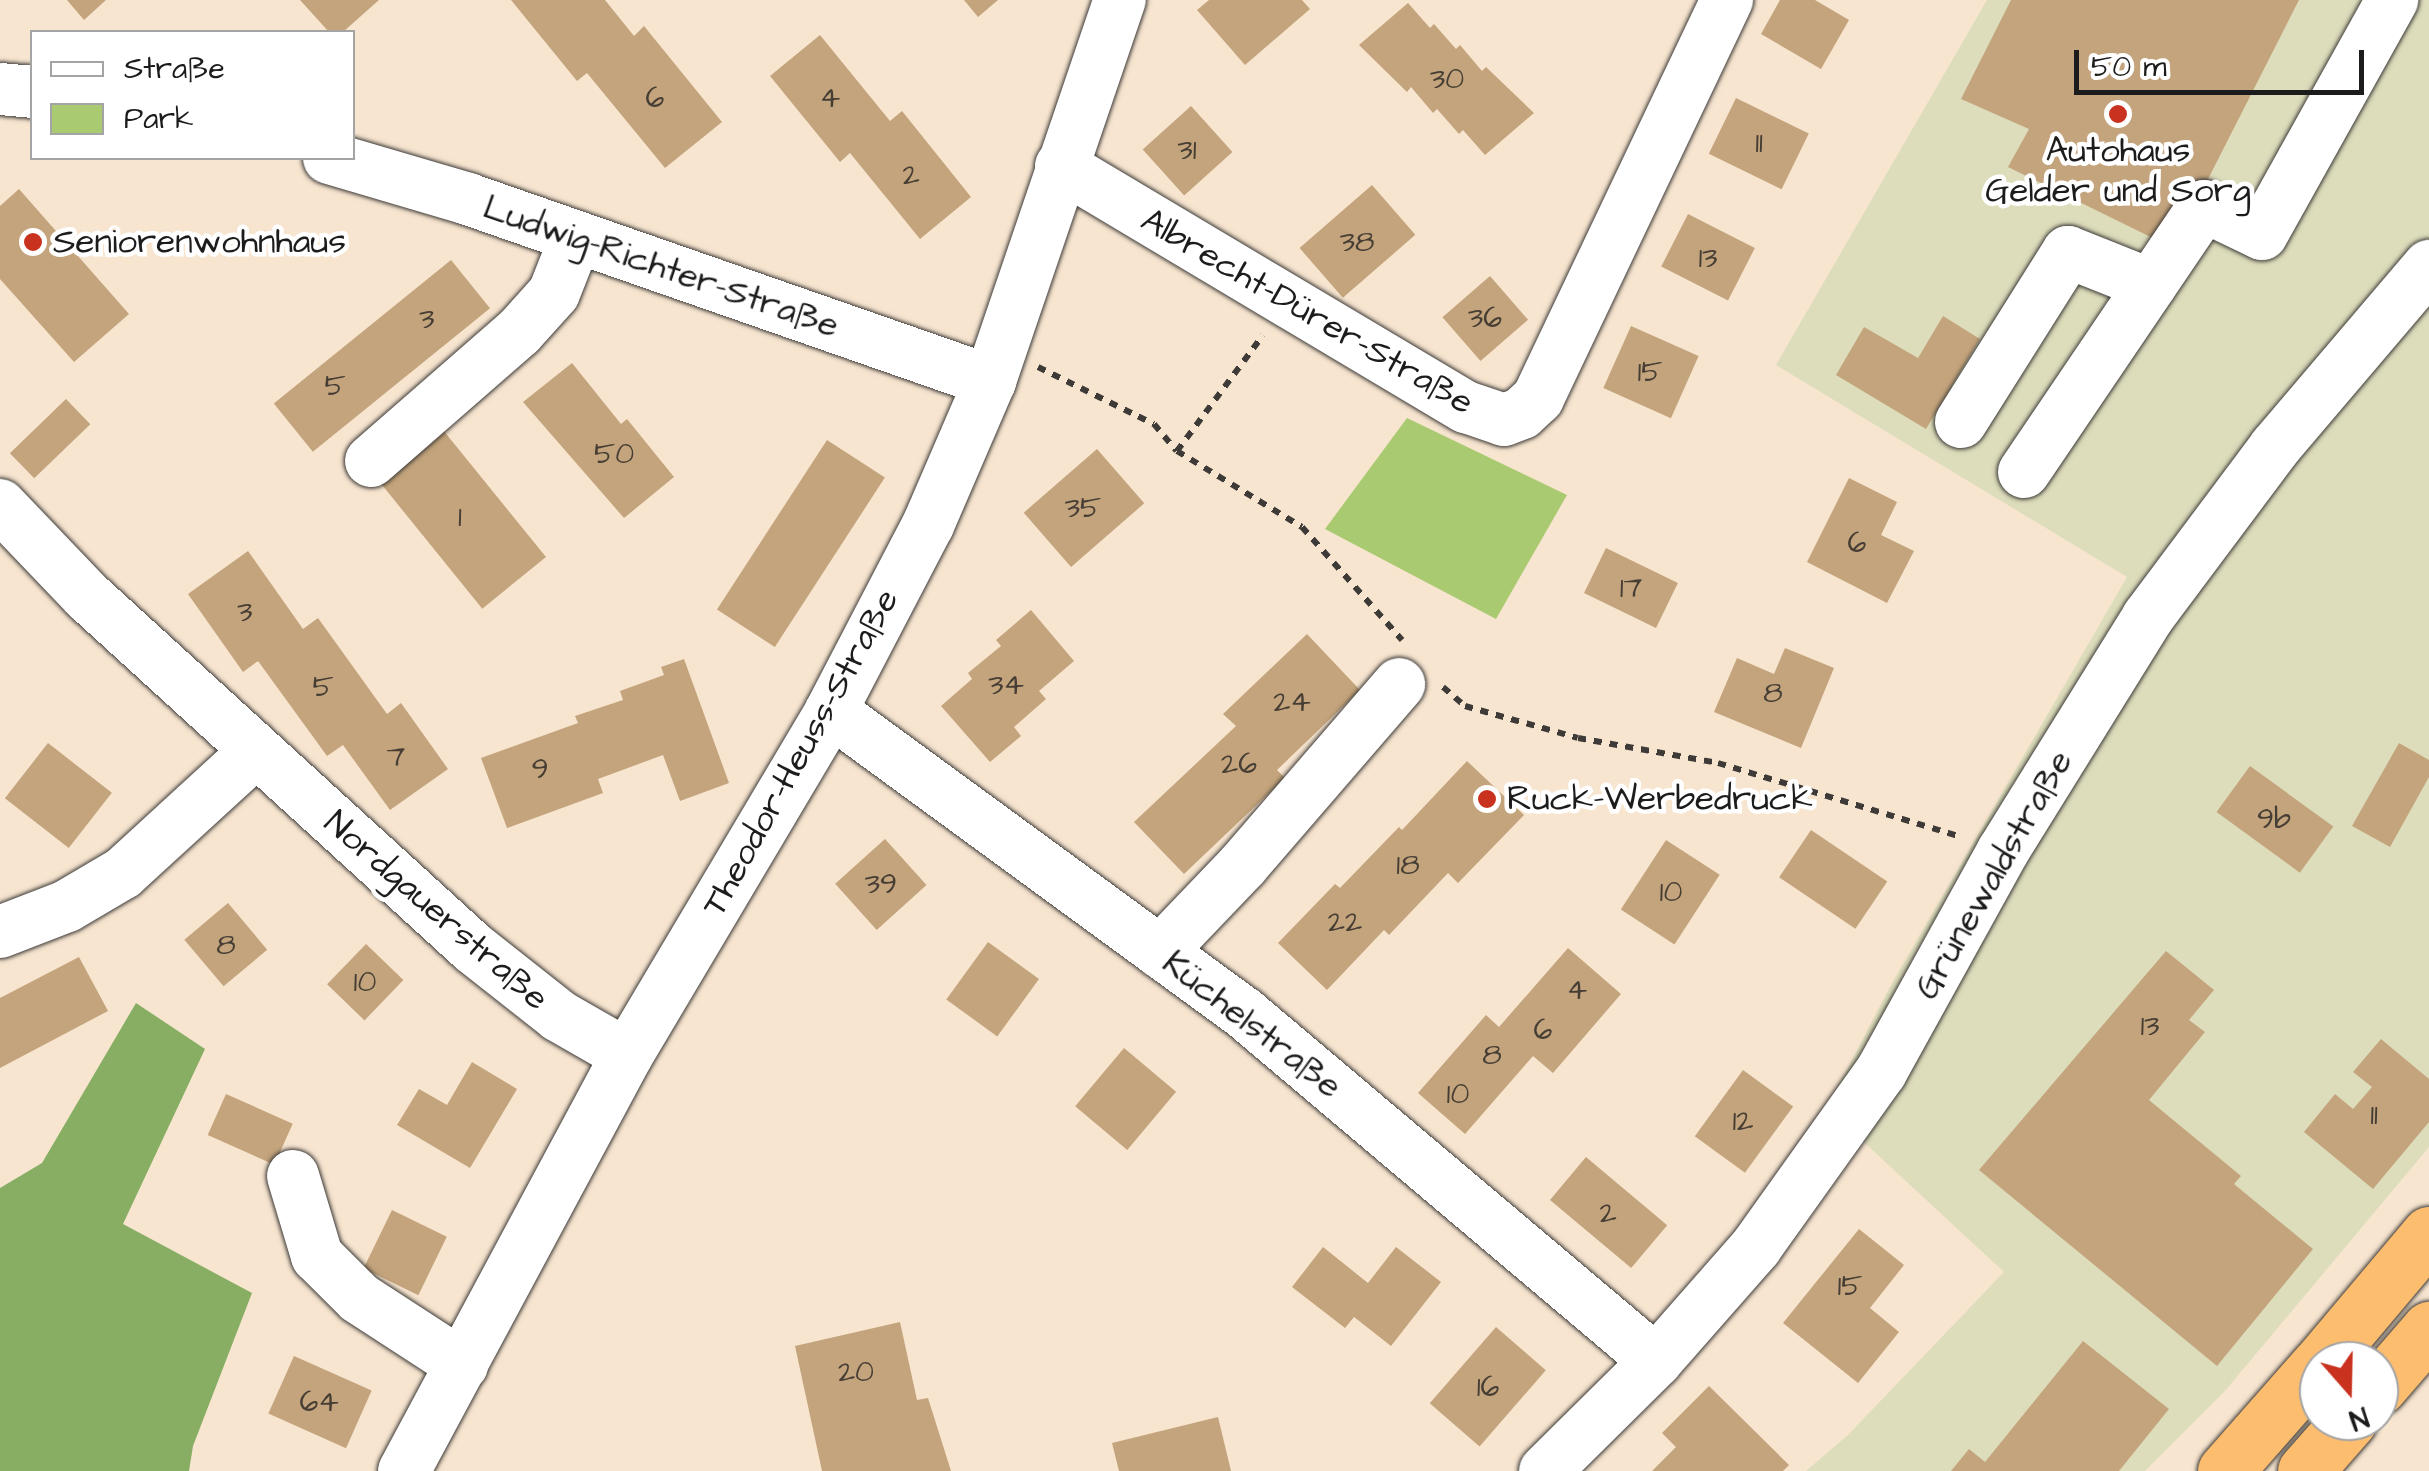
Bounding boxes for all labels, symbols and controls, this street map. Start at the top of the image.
legend [30,30,355,160]
scale bar [2079,30,2369,92]
text: 50 m [2091,46,2167,88]
text: Straße [124,48,225,90]
house number: 30 [1430,61,1464,97]
house number: 6 [646,80,664,116]
house number: 4 [820,80,840,116]
text: Park [124,98,193,140]
marker: Autohaus Gelder und Sorg [2107,103,2129,125]
house number: 11 [1755,125,1763,161]
place label: Autohaus Gelder und Sorg [1985,130,2251,212]
house number: 31 [1177,132,1197,168]
house number: 2 [902,157,920,193]
street label: Ludwig-Richter-Straße [478,186,844,348]
street label: Albrecht-Dürer-Straße [1133,200,1481,424]
place label: Seniorenwohnhaus [53,221,346,263]
house number: 38 [1340,224,1374,260]
marker: Seniorenwohnhaus [22,231,44,253]
house number: 13 [1698,240,1718,276]
house number: 36 [1468,300,1502,336]
house number: 3 [419,301,435,337]
house number: 15 [1637,354,1663,390]
house number: 5 [324,368,346,404]
house number: 50 [594,436,634,472]
house number: 35 [1065,490,1101,526]
house number: 1 [458,499,462,535]
house number: 6 [1848,525,1866,561]
house number: 17 [1620,570,1642,606]
street label: Theodor-Heuss-Straße [694,582,908,924]
house number: 3 [237,594,253,630]
house number: 34 [988,667,1024,703]
house number: 5 [312,669,334,705]
house number: 8 [1763,675,1783,711]
house number: 24 [1273,684,1311,720]
house number: 7 [387,739,405,775]
street label: Grünewaldstraße [1906,743,2082,1007]
house number: 26 [1221,746,1257,782]
house number: 9 [531,751,549,787]
place label: Ruck-Werbedruck [1507,778,1813,820]
marker: Ruck-Werbedruck [1476,788,1498,810]
house number: 9b [2257,801,2291,837]
street label: Nordgauerstraße [315,802,557,1020]
house number: 18 [1396,847,1420,883]
house number: 39 [865,866,897,902]
house number: 10 [1660,874,1682,910]
house number: 22 [1328,904,1362,940]
house number: 8 [216,927,236,963]
street label: Küchelstraße [1154,942,1350,1108]
house number: 10 [354,964,376,1000]
house number: 4 [1567,972,1587,1008]
house number: 13 [2140,1008,2160,1044]
house number: 6 [1534,1012,1552,1048]
house number: 8 [1482,1037,1502,1073]
house number: 10 [1447,1076,1469,1112]
house number: 11 [2370,1097,2378,1133]
house number: 12 [1732,1103,1754,1139]
house number: 2 [1599,1195,1617,1231]
house number: 15 [1837,1268,1863,1304]
north arrow [2299,1341,2399,1441]
house number: 20 [838,1354,874,1390]
house number: 16 [1477,1369,1499,1405]
house number: 64 [299,1384,339,1420]
text: N [2344,1396,2374,1439]

